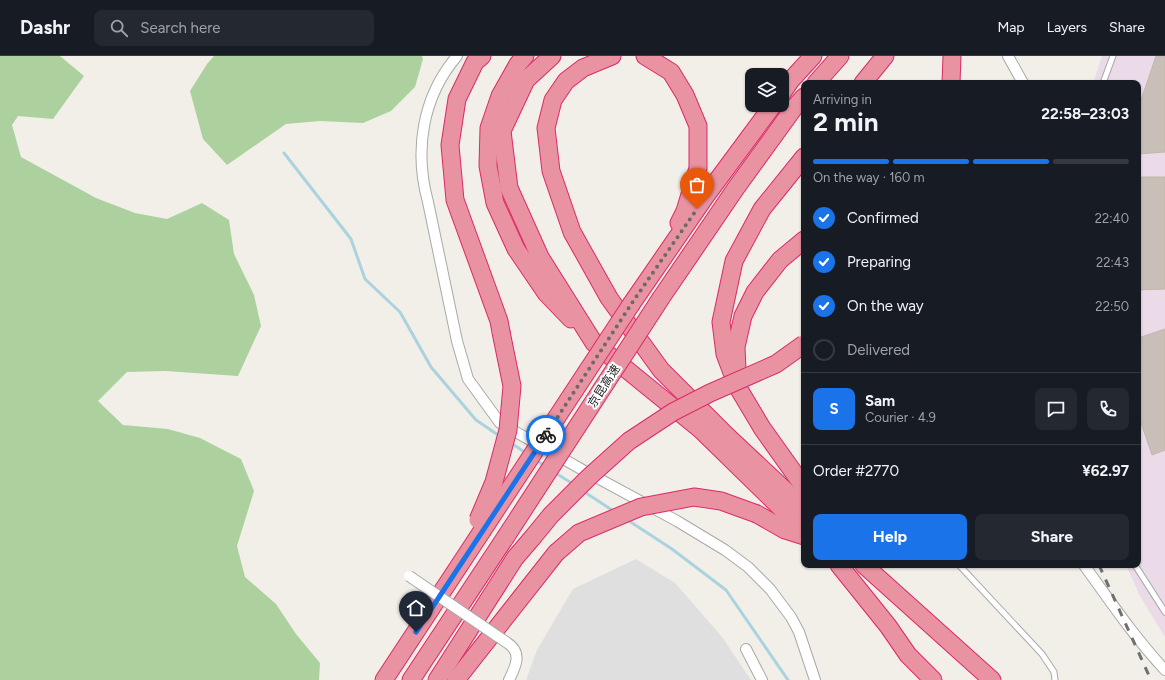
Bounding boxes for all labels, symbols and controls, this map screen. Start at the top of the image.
search box [94,10,374,46]
text: Dashr [20,16,70,39]
icon: search [108,17,130,39]
text: Search here [140,19,220,37]
text: Map [997,19,1025,36]
text: Layers [1047,19,1087,36]
text: Share [1109,19,1145,36]
map controls [745,68,789,112]
button: layers [745,68,789,112]
text: Arriving in [813,92,872,107]
text: 22:58–23:03 [1041,105,1129,123]
text: 2 min [813,106,879,138]
pin [680,168,714,209]
text: On the way · 160 m [813,170,925,185]
icon: bag [686,174,708,196]
icon: check [813,207,835,229]
text: Confirmed [847,209,919,227]
text: 22:40 [1095,211,1129,226]
icon: check [813,251,835,273]
text: Preparing [847,253,911,271]
text: 22:43 [1096,255,1129,270]
icon: check [813,295,835,317]
text: On the way [847,297,924,315]
text: 22:50 [1095,299,1129,314]
text: Delivered [847,341,910,359]
street label: 京昆高速 [585,362,623,410]
button: chat [1035,388,1077,430]
button: phone [1087,388,1129,430]
text: Sam [865,392,895,410]
text: S [829,400,839,418]
text: Courier · 4.9 [865,410,936,425]
courier [526,415,566,455]
icon: bike [535,424,557,446]
text: Order #2770 [813,462,899,480]
text: ¥62.97 [1082,462,1129,480]
button: Help [813,514,967,560]
button: Share [975,514,1129,560]
pin [399,591,433,632]
icon: home [405,597,427,619]

